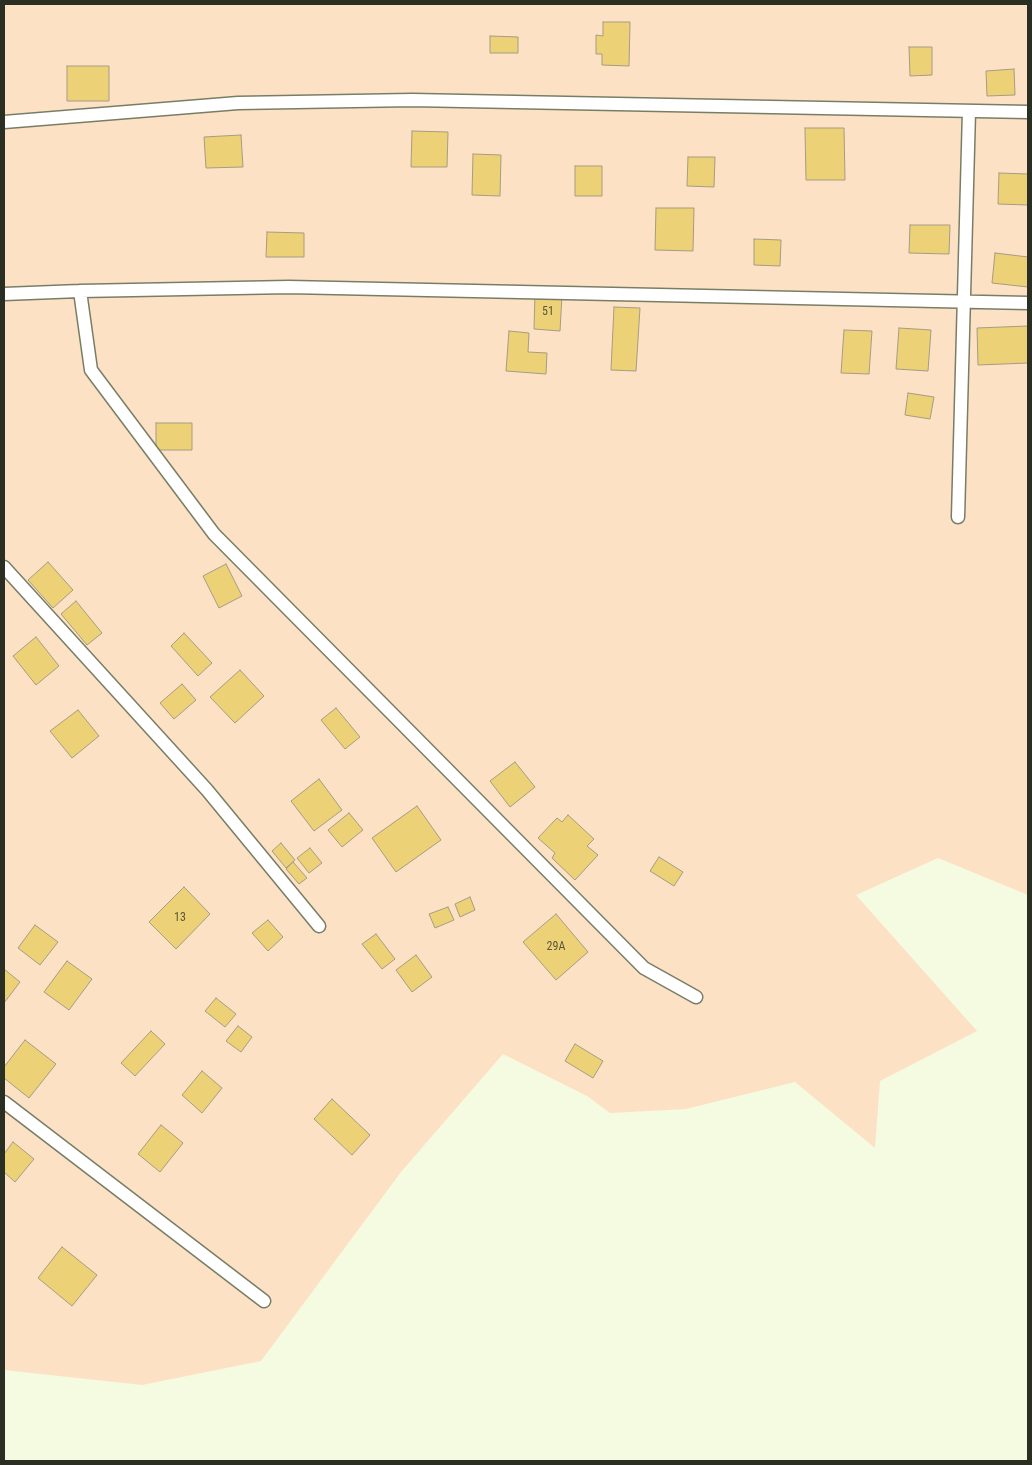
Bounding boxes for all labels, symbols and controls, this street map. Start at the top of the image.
house number: 51 [542,305,554,319]
house number: 13 [174,911,186,925]
house number: 29А [547,940,565,954]

